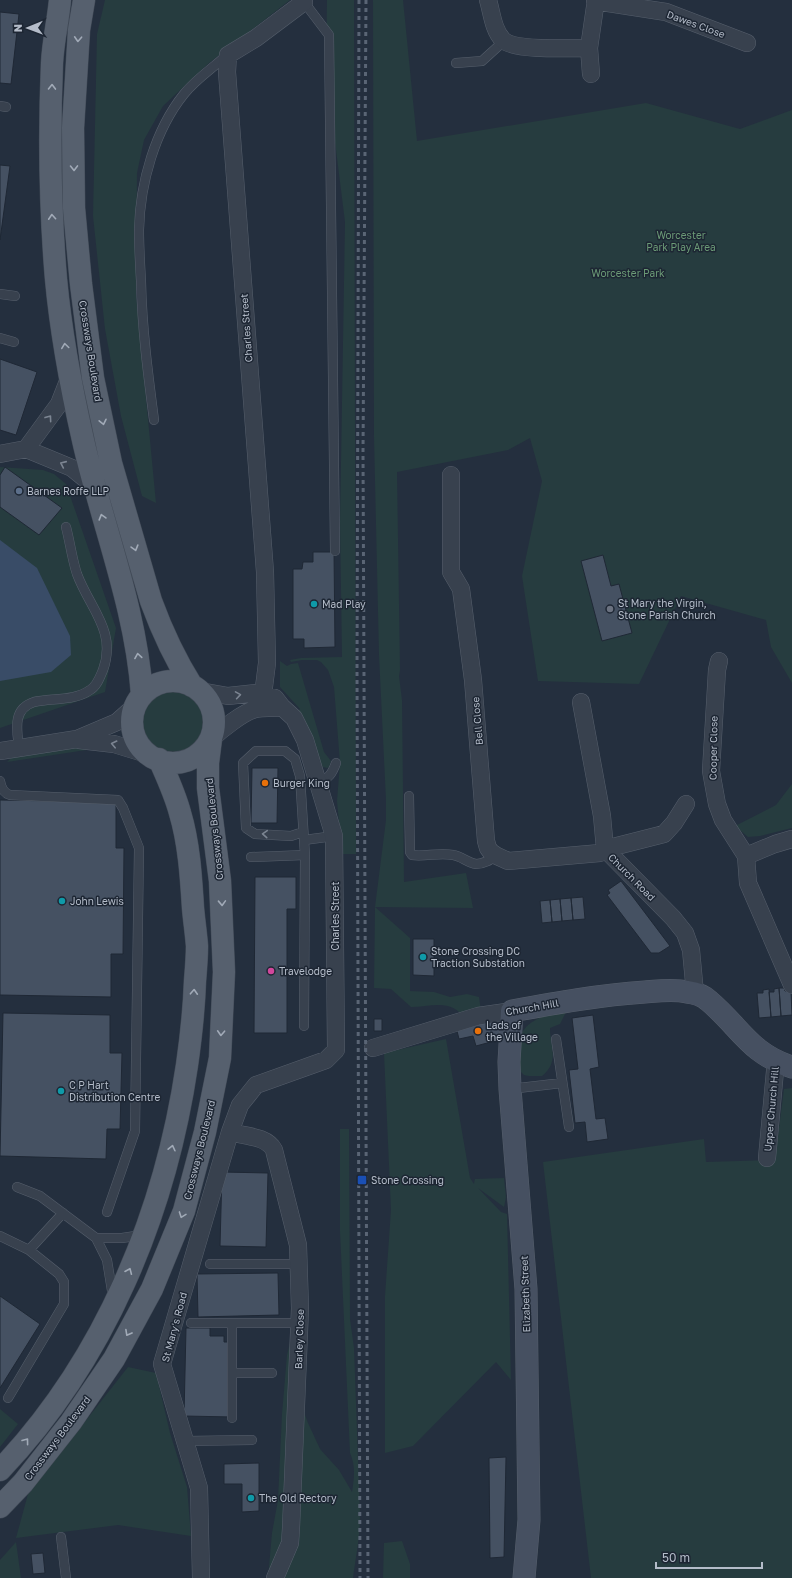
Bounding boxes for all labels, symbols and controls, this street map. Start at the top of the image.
north arrow [8,8,48,48]
street label: Dawes Close [665,8,727,40]
text: N [11,24,24,32]
one-way arrow [74,36,83,42]
one-way arrow [48,84,56,90]
one-way arrow [70,165,78,171]
one-way arrow [48,214,57,220]
park label: Worcester Park Play Area [646,229,716,253]
park label: Worcester Park [591,267,665,279]
street label: Charles Street [238,293,254,363]
street label: Crossways Boulevard [77,300,105,402]
one-way arrow [61,343,70,349]
one-way arrow [45,415,52,422]
one-way arrow [98,419,106,425]
one-way arrow [59,460,66,468]
place label: Barnes Roffe LLP [27,485,110,497]
marker: Barnes Roffe LLP [14,486,24,496]
one-way arrow [98,513,107,520]
one-way arrow [130,544,139,551]
place label: St Mary the Virgin, Stone Parish Church [618,597,716,621]
place label: Mad Play [322,598,366,610]
marker: Mad Play [309,599,319,609]
marker: St Mary the Virgin, Stone Parish Church [605,604,615,614]
one-way arrow [134,653,143,659]
one-way arrow [235,691,241,700]
street label: Bell Close [469,696,485,746]
street label: Cooper Close [706,716,720,780]
one-way arrow [111,741,117,749]
street label: Crossways Boulevard [203,777,225,881]
place label: Burger King [273,777,330,789]
marker: Burger King [260,778,270,788]
one-way arrow [262,830,268,839]
street label: Church Road [606,851,658,903]
street label: Charles Street [329,882,341,950]
place label: John Lewis [70,895,124,907]
marker: John Lewis [57,896,67,906]
one-way arrow [217,900,226,906]
place label: Stone Crossing DC Traction Substation [431,945,525,969]
marker: Stone Crossing DC Traction Substation [418,952,428,962]
place label: Travelodge [279,965,332,977]
marker: Travelodge [266,966,276,976]
one-way arrow [190,989,199,995]
street label: Church Hill [505,996,559,1018]
place label: Lads of the Village [486,1019,538,1043]
marker: Lads of the Village [473,1026,483,1036]
one-way arrow [216,1030,225,1036]
street label: Upper Church Hill [761,1066,781,1152]
place label: C P Hart Distribution Centre [69,1079,161,1103]
marker: C P Hart Distribution Centre [56,1086,66,1096]
street label: Crossways Boulevard [181,1099,217,1201]
one-way arrow [167,1145,175,1151]
marker: Stone Crossing [356,1174,368,1186]
place label: Stone Crossing [371,1174,444,1186]
one-way arrow [179,1211,187,1218]
street label: Elizabeth Street [518,1255,532,1333]
one-way arrow [124,1267,132,1275]
street label: St Mary's Road [159,1291,189,1363]
street label: Barley Close [292,1309,306,1369]
one-way arrow [126,1328,133,1336]
street label: Crossways Boulevard [21,1394,93,1482]
one-way arrow [21,1438,28,1445]
place label: The Old Rectory [259,1492,337,1504]
marker: The Old Rectory [246,1493,256,1503]
scale bar [656,1544,762,1570]
text: 50 m [662,1550,690,1565]

